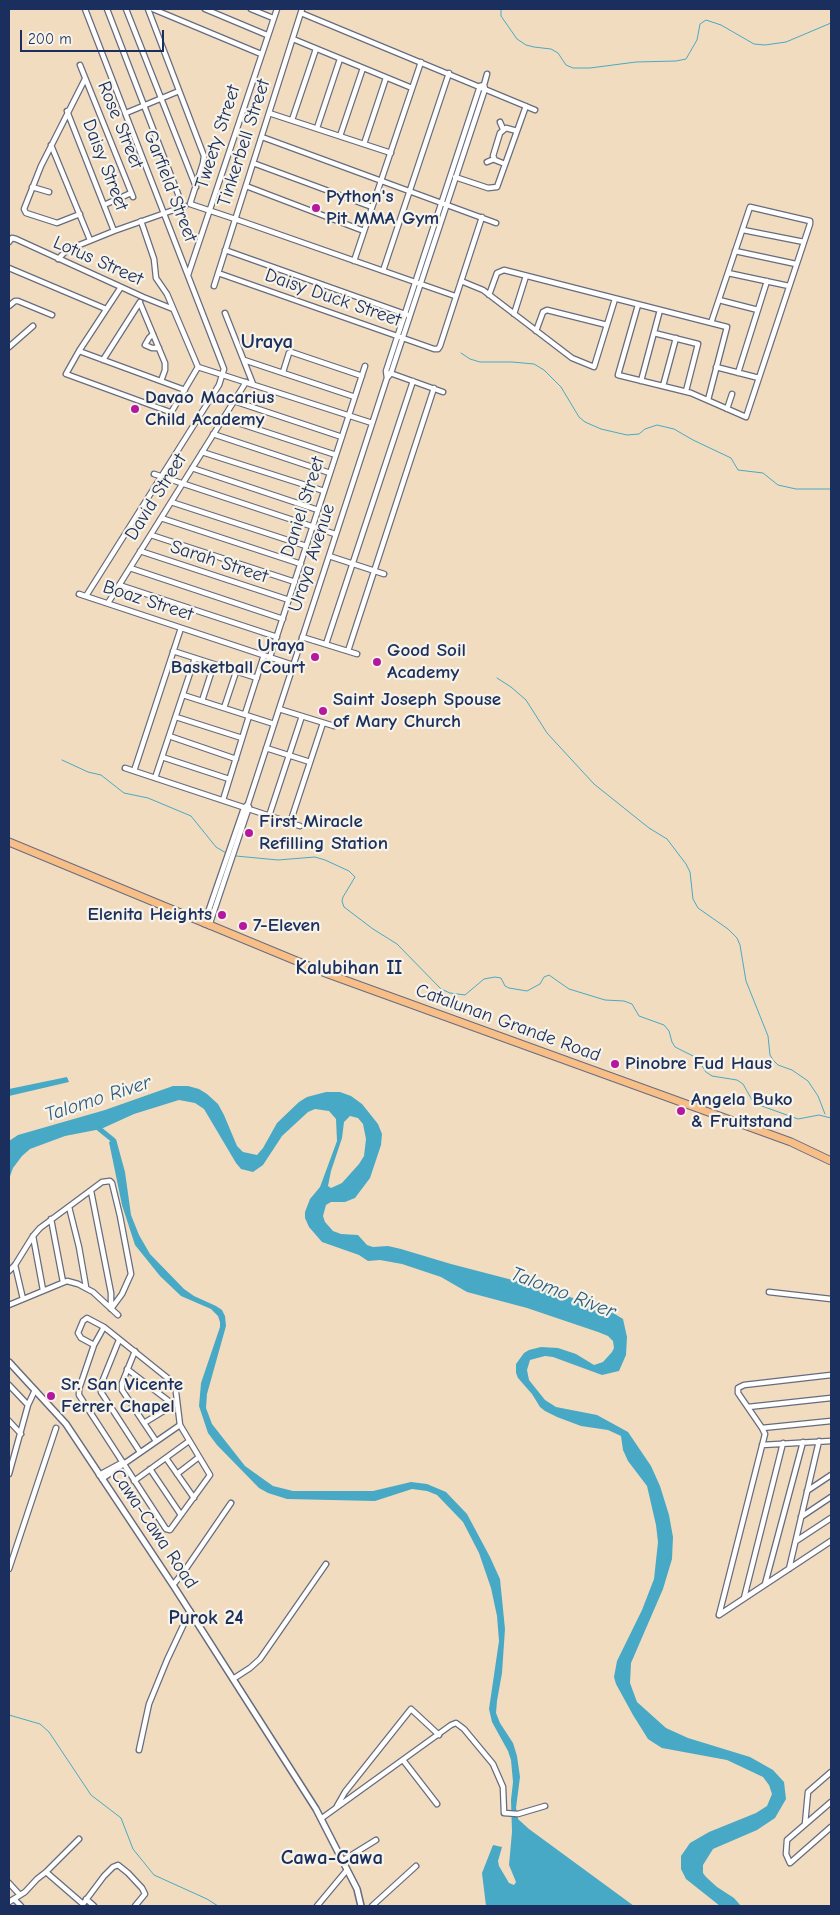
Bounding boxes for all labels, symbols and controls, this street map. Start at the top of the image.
scale bar [22,20,166,52]
text: 200 m [28,30,72,48]
street label: Tinkerbell Street [213,76,275,210]
street label: Rose Street [92,78,148,172]
street label: Tweety Street [190,82,246,192]
street label: Daisy Street [77,116,133,214]
street label: Garfield Street [138,127,202,245]
place label: Python's Pit MMA Gym [326,186,439,230]
marker: Python's Pit MMA Gym [310,202,322,214]
street label: Lotus Street [50,231,146,291]
street label: Daisy Duck Street [262,264,404,332]
district label: Uraya [241,329,293,355]
place label: Davao Macarius Child Academy [145,387,274,431]
marker: Davao Macarius Child Academy [129,403,141,415]
street label: David Street [120,449,192,545]
street label: Daniel Street [276,454,330,560]
street label: Uraya Avenue [284,501,340,615]
street label: Sarah Street [167,535,271,589]
street label: Boaz Street [100,576,196,626]
place label: Uraya Basketball Court [171,635,305,679]
place label: Good Soil Academy [387,640,466,684]
marker: Uraya Basketball Court [309,651,321,663]
marker: Good Soil Academy [371,656,383,668]
place label: Saint Joseph Spouse of Mary Church [333,689,501,733]
marker: Saint Joseph Spouse of Mary Church [317,705,329,717]
place label: First Miracle Refilling Station [259,811,388,855]
marker: First Miracle Refilling Station [243,827,255,839]
place label: Elenita Heights [88,904,212,926]
marker: Elenita Heights [216,909,228,921]
place label: 7-Eleven [253,915,320,937]
marker: 7-Eleven [237,920,249,932]
district label: Kalubihan II [296,956,402,980]
street label: Catalunan Grande Road [412,979,604,1067]
place label: Pinobre Fud Haus [625,1053,772,1075]
marker: Pinobre Fud Haus [609,1058,621,1070]
water label: Talomo River [42,1071,154,1127]
place label: Angela Buko & Fruitstand [691,1089,793,1133]
marker: Angela Buko & Fruitstand [675,1105,687,1117]
water label: Talomo River [507,1262,619,1324]
place label: Sr. San Vicente Ferrer Chapel [61,1374,183,1418]
marker: Sr. San Vicente Ferrer Chapel [45,1390,57,1402]
street label: Cawa-Cawa Road [106,1465,202,1593]
district label: Purok 24 [168,1606,244,1630]
district label: Cawa-Cawa [281,1845,383,1871]

